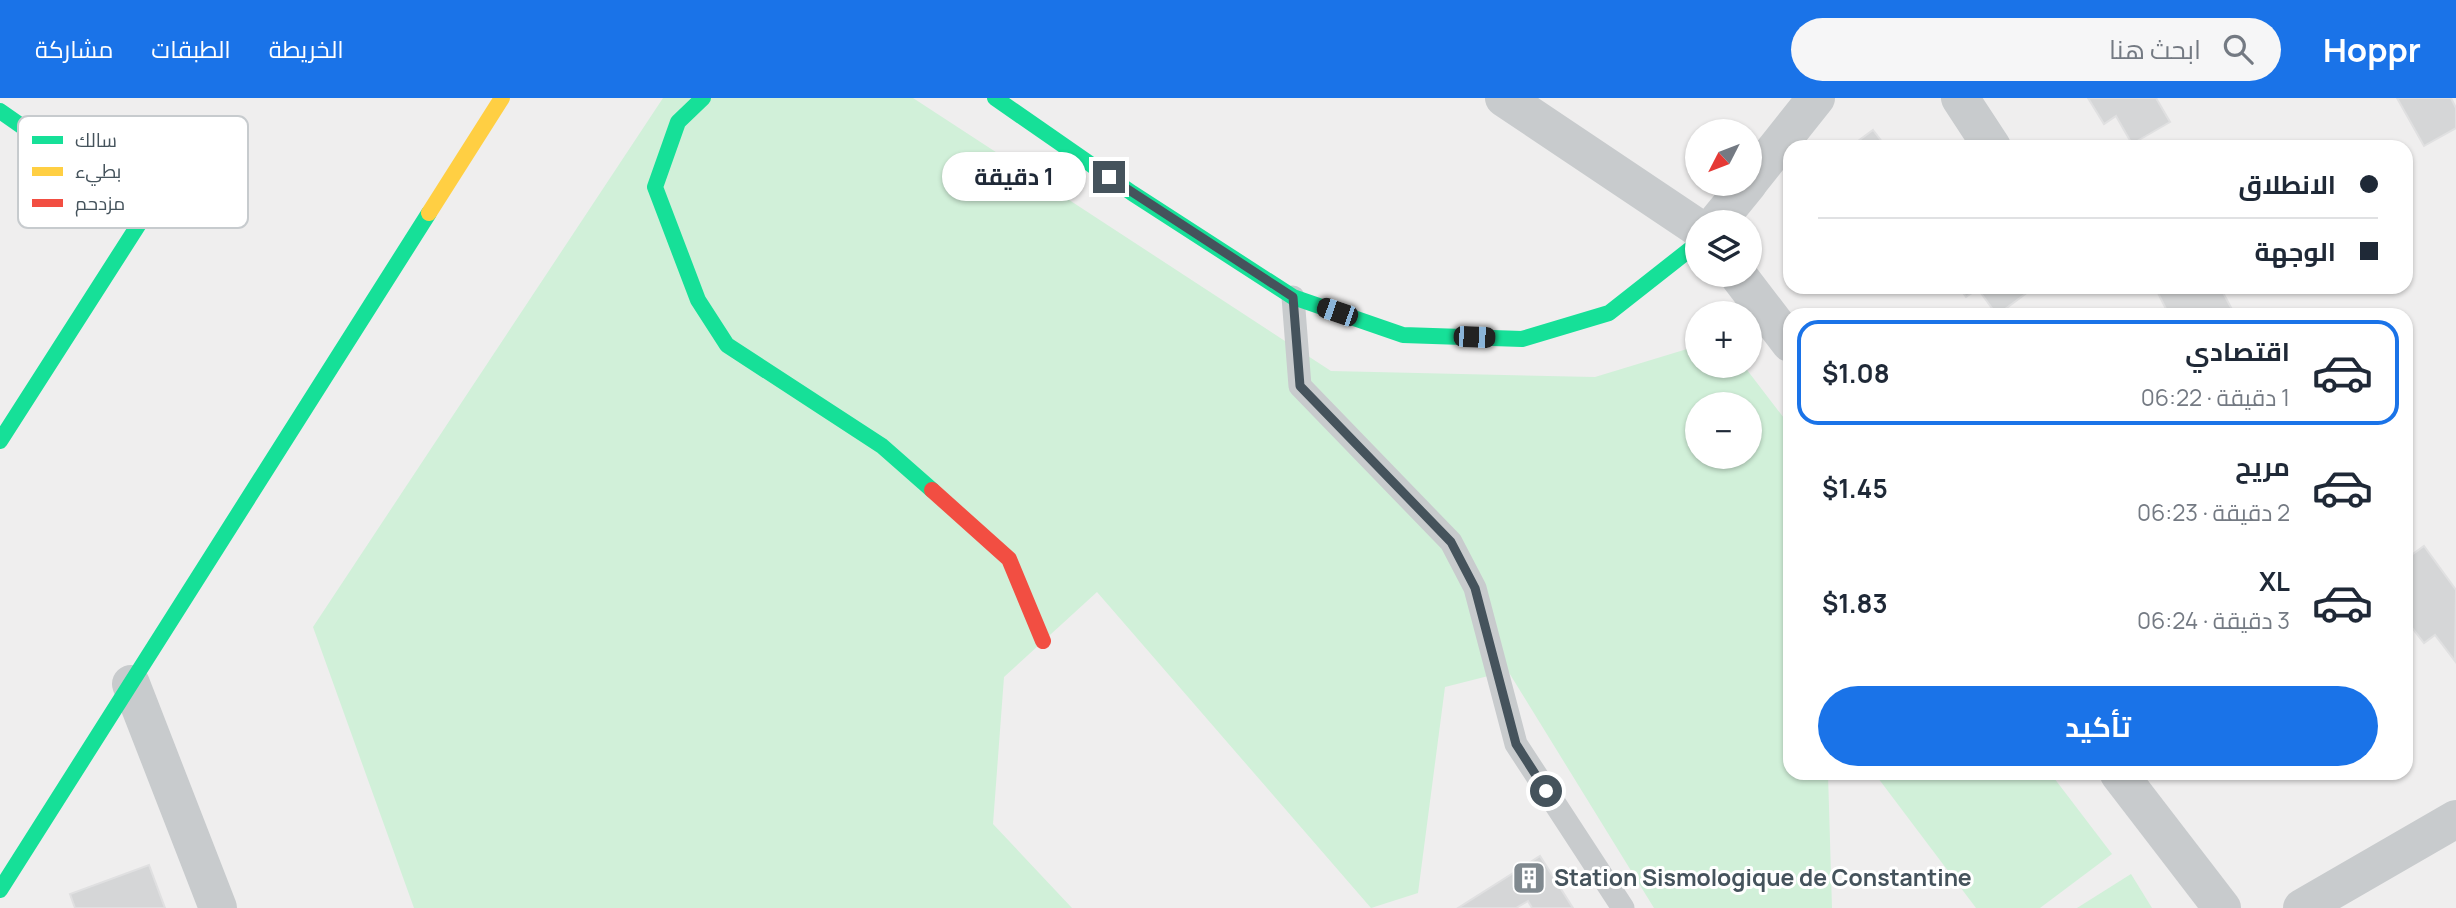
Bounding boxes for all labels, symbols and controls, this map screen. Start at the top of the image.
search box [1791,18,2281,81]
text: Hoppr [2323,27,2421,72]
icon: search [2219,30,2257,68]
text: ابحث هنا [2109,31,2201,67]
text: مشاركة [35,32,113,65]
text: الطبقات [151,32,231,65]
text: الخريطة [269,32,344,65]
legend [18,116,248,228]
north arrow [1685,119,1762,196]
map controls [1685,119,1762,469]
text: سالك [75,127,117,153]
callout: 1 دقيقة [941,153,1084,202]
text: بطيء [75,158,121,186]
text: 1 دقيقة [974,160,1054,192]
route end [1093,161,1125,193]
text: الانطلاق [2238,166,2336,202]
text: مزدحم [75,190,125,217]
button: layers [1685,210,1762,287]
text: الوجهة [2255,233,2336,269]
car [1314,295,1361,329]
button: + [1685,301,1762,378]
car [1453,326,1496,348]
text: اقتصادي [2185,333,2290,369]
icon: car [2311,341,2374,404]
text: $1.08 [1822,355,1890,391]
text: 1 دقيقة · 06:22 [2141,381,2290,413]
button: − [1685,392,1762,469]
text: مريح [2235,448,2290,484]
icon: car [2311,456,2374,519]
text: $1.45 [1822,470,1888,506]
text: 2 دقيقة · 06:23 [2137,496,2290,528]
text: XL [2259,563,2290,599]
icon: car [2311,571,2374,634]
text: $1.83 [1822,585,1888,621]
text: 3 دقيقة · 06:24 [2137,604,2290,636]
button: تأكيد [1818,686,2378,766]
route start [1530,775,1562,807]
building icon: Station Sismologique de Constantine [1510,859,1548,897]
place label: Station Sismologique de Constantine [1554,861,1972,893]

